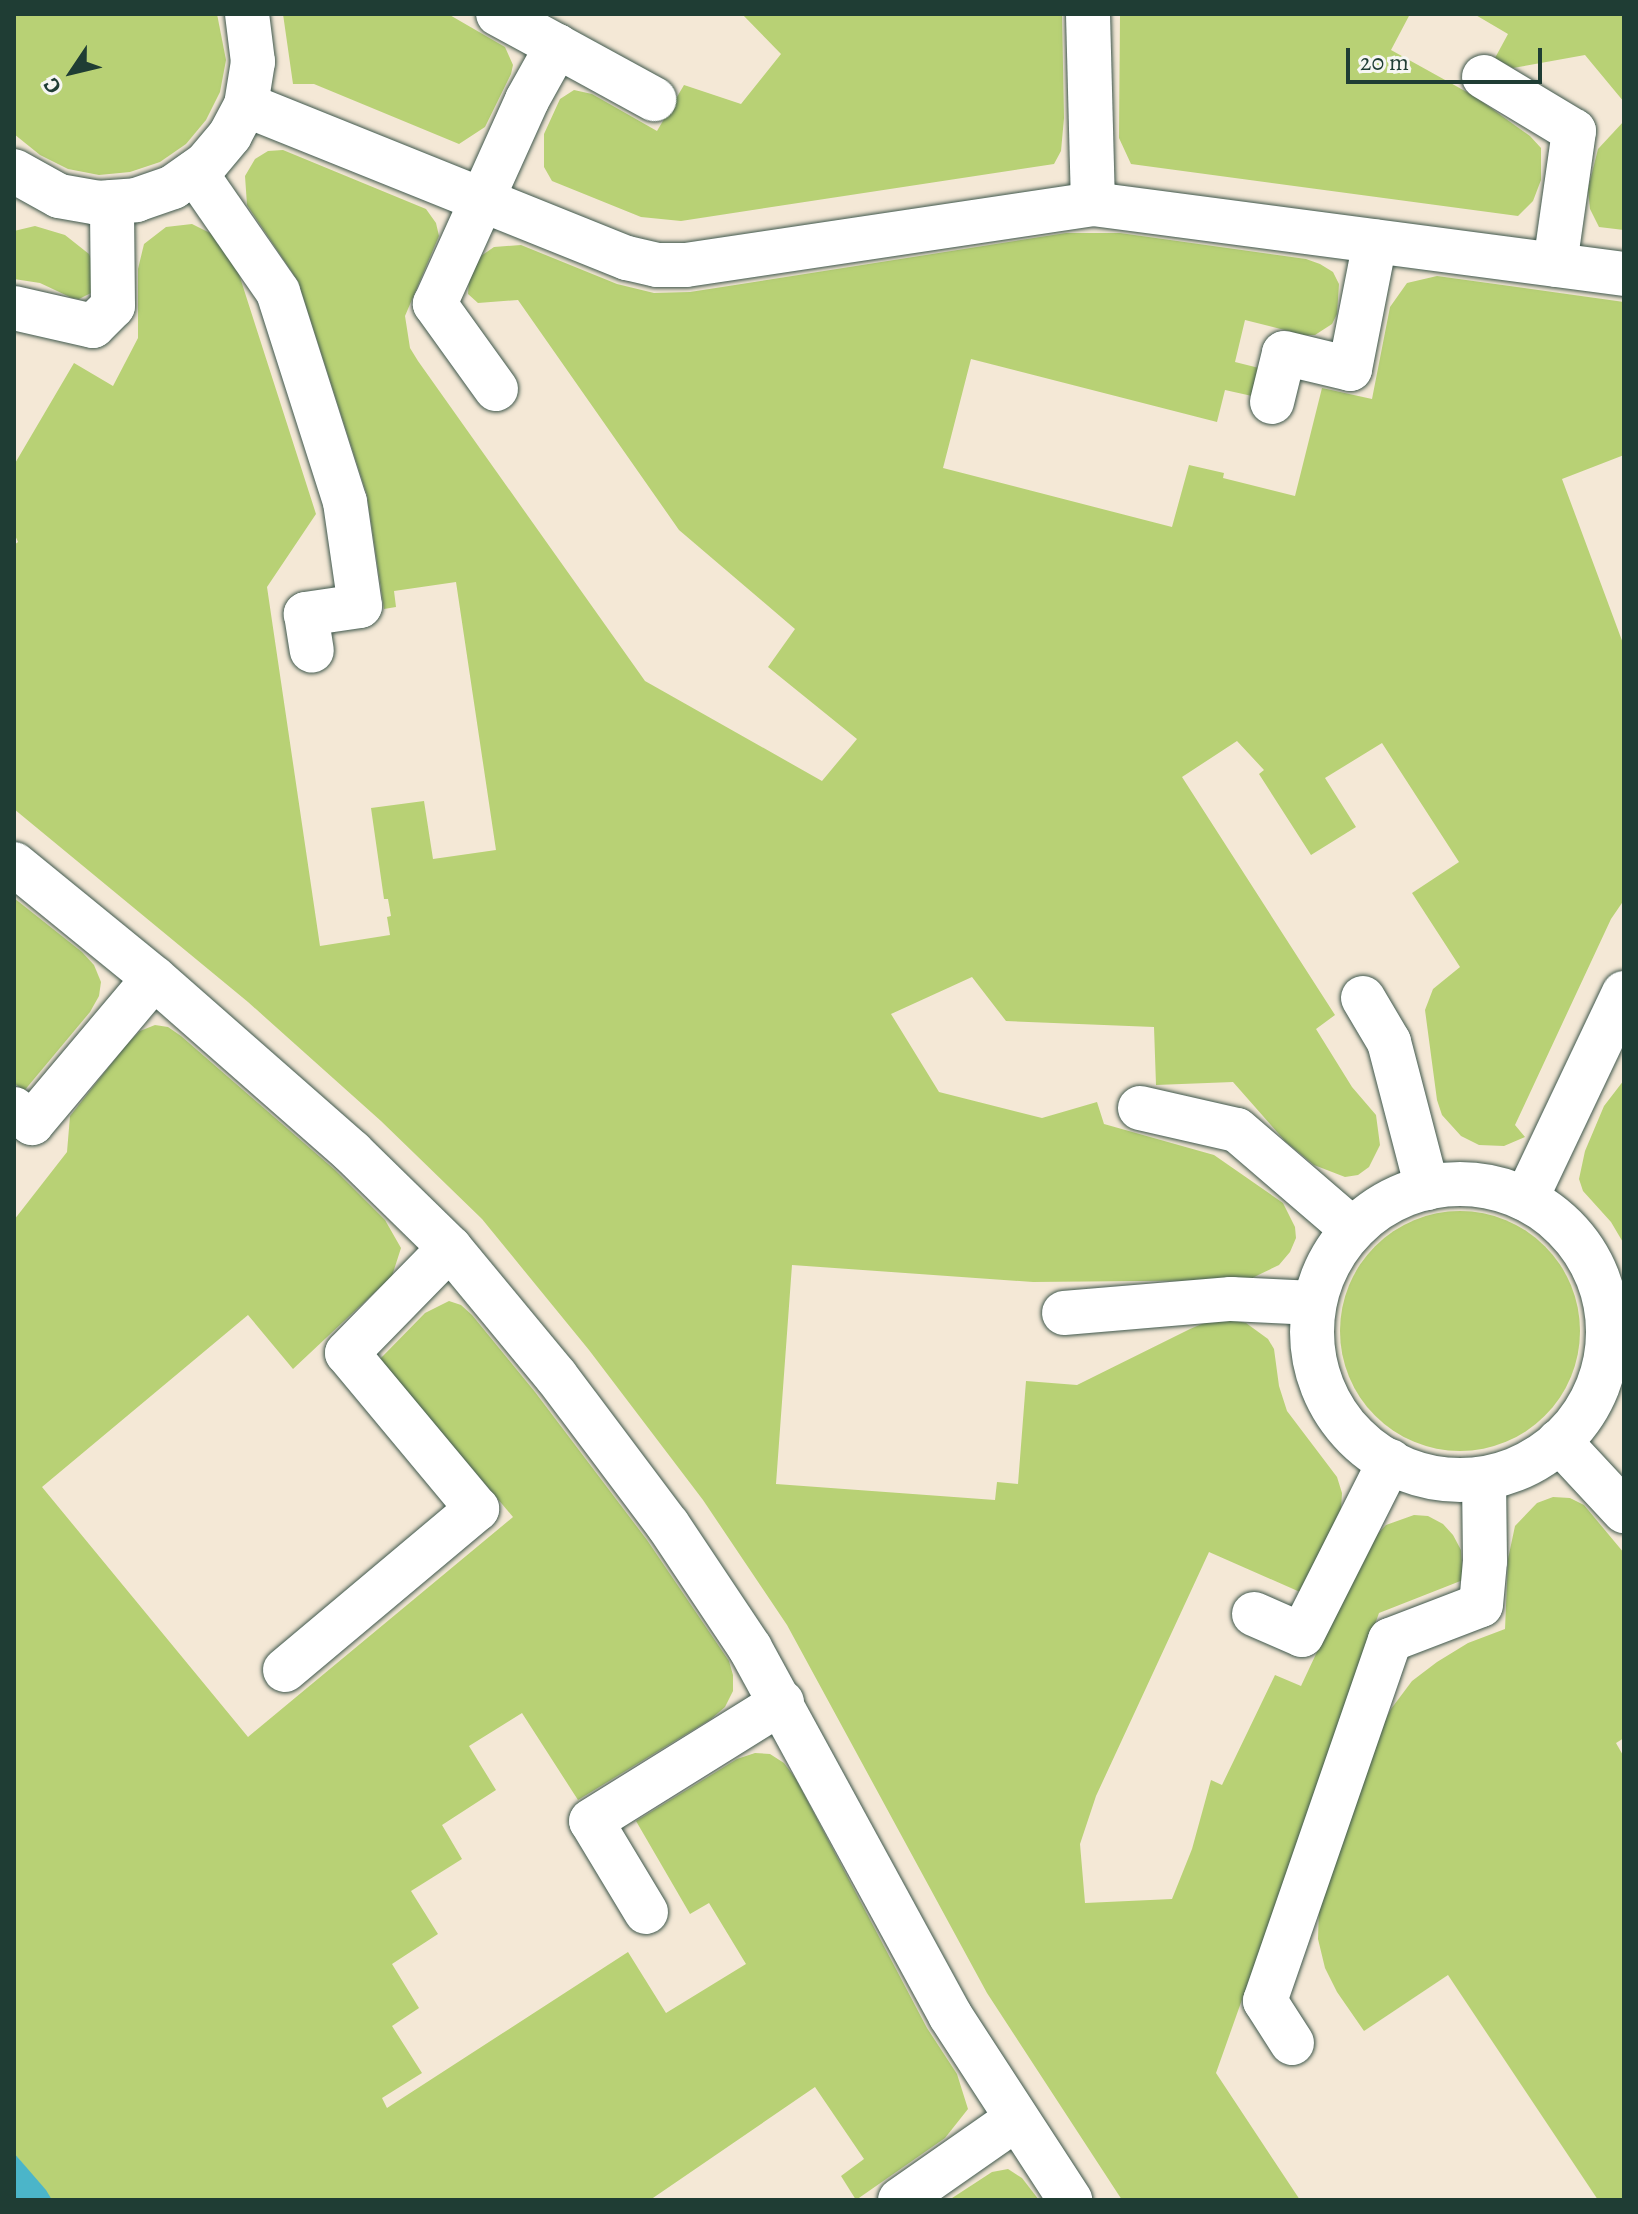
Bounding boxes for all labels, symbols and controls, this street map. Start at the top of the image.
north arrow [32,32,112,112]
scale bar [1350,32,1546,82]
text: 20 m [1360,46,1409,78]
text: С [36,72,69,100]

